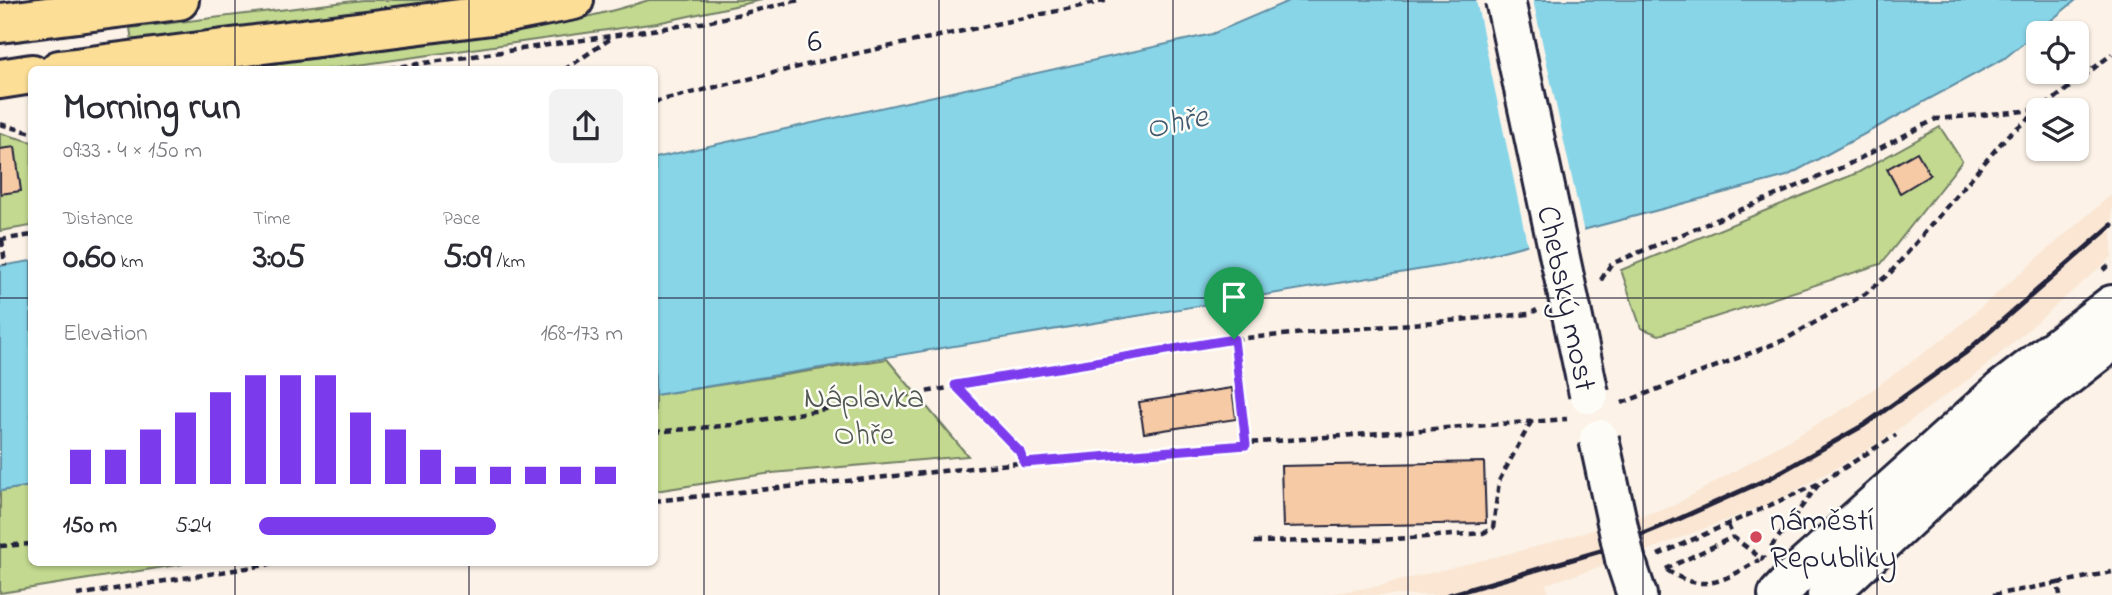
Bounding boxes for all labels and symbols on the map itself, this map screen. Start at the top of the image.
street label: 6 [803,19,827,68]
water label: Ohře [1141,94,1214,154]
street label: Chebský most [1522,202,1607,396]
pin [1204,267,1264,339]
park label: Náplavka Ohře [804,376,924,460]
place label: náměstí Republiky [1770,499,1897,583]
marker: náměstí Republiky [1748,529,1764,545]

